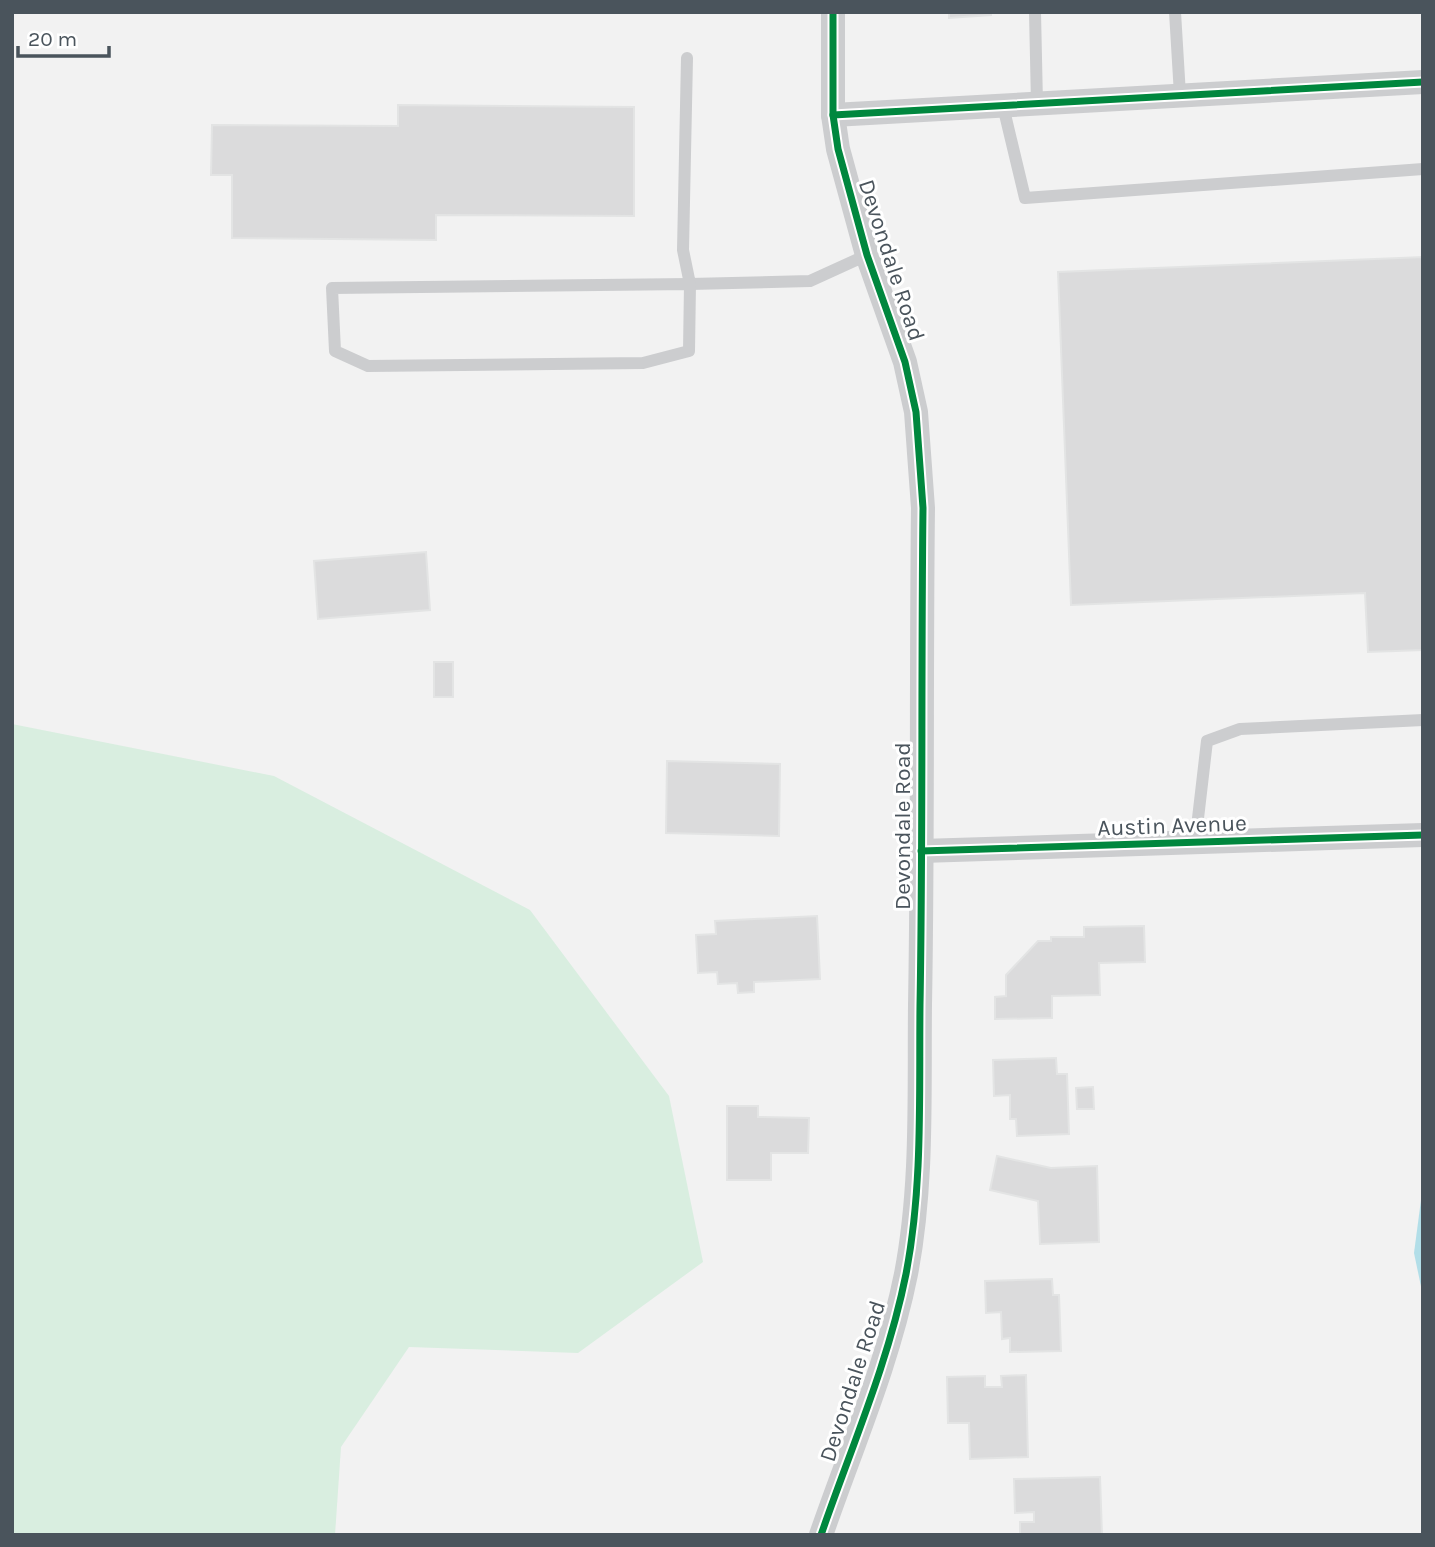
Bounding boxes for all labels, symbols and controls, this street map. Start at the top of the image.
scale bar [18,14,108,58]
text: 20 m [28,27,77,51]
street label: Devondale Road [853,176,930,344]
street label: Devondale Road [889,742,916,910]
street label: Austin Avenue [1097,809,1247,842]
street label: Devondale Road [814,1297,891,1465]

